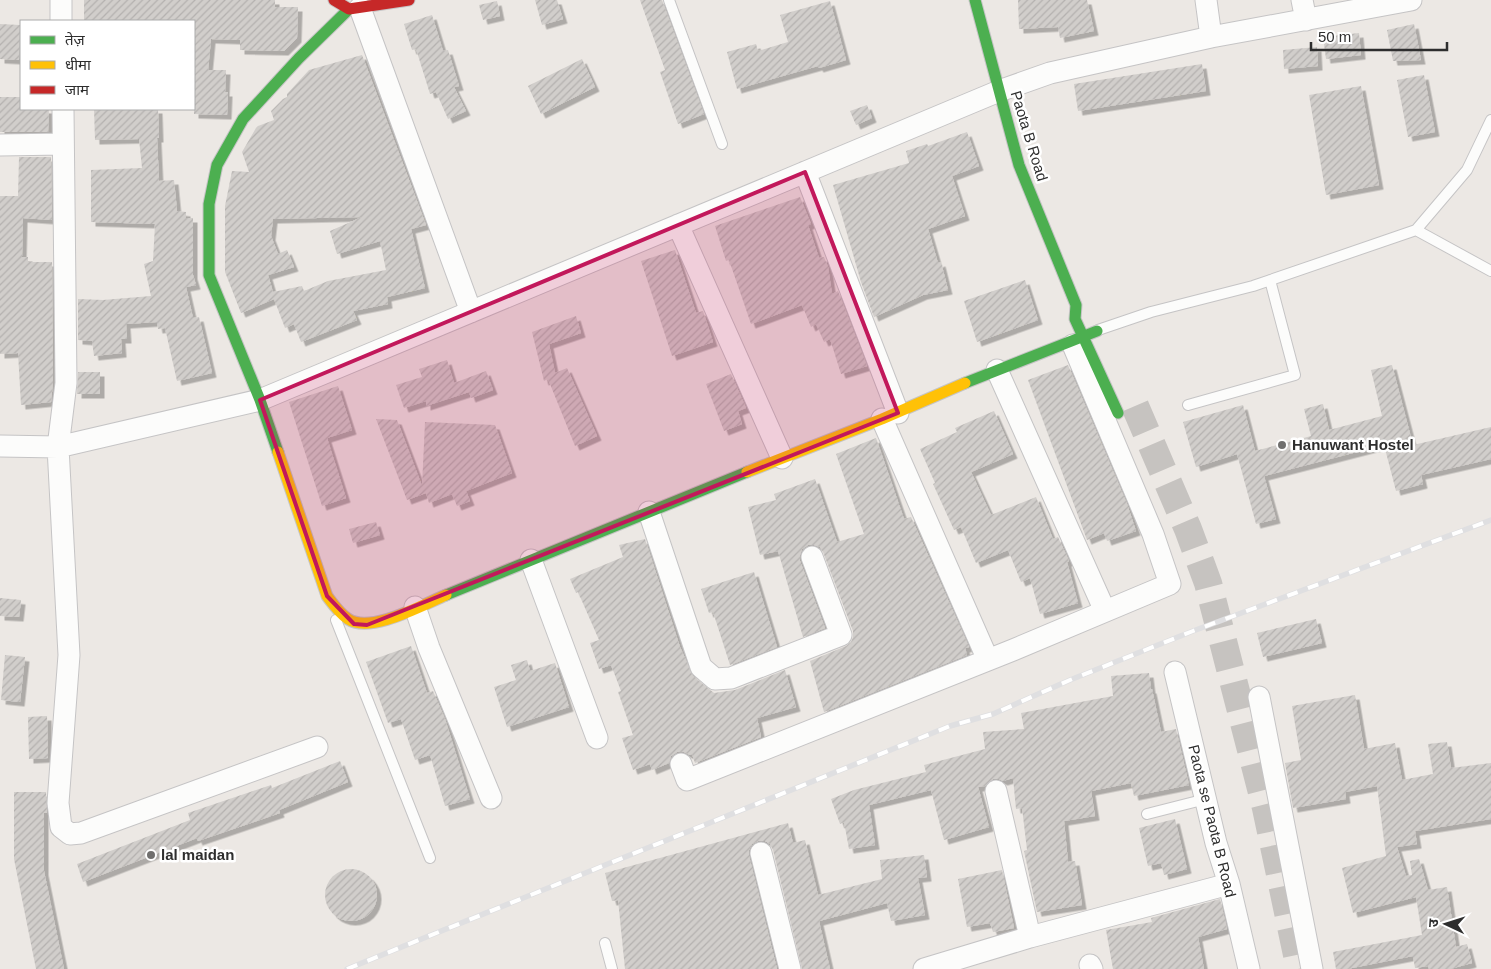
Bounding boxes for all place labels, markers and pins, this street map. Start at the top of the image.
place label: Hanuwant Hostel [1292,436,1414,453]
marker: Hanuwant Hostel [1276,439,1288,451]
place label: lal maidan [161,846,234,863]
marker: lal maidan [145,849,157,861]

